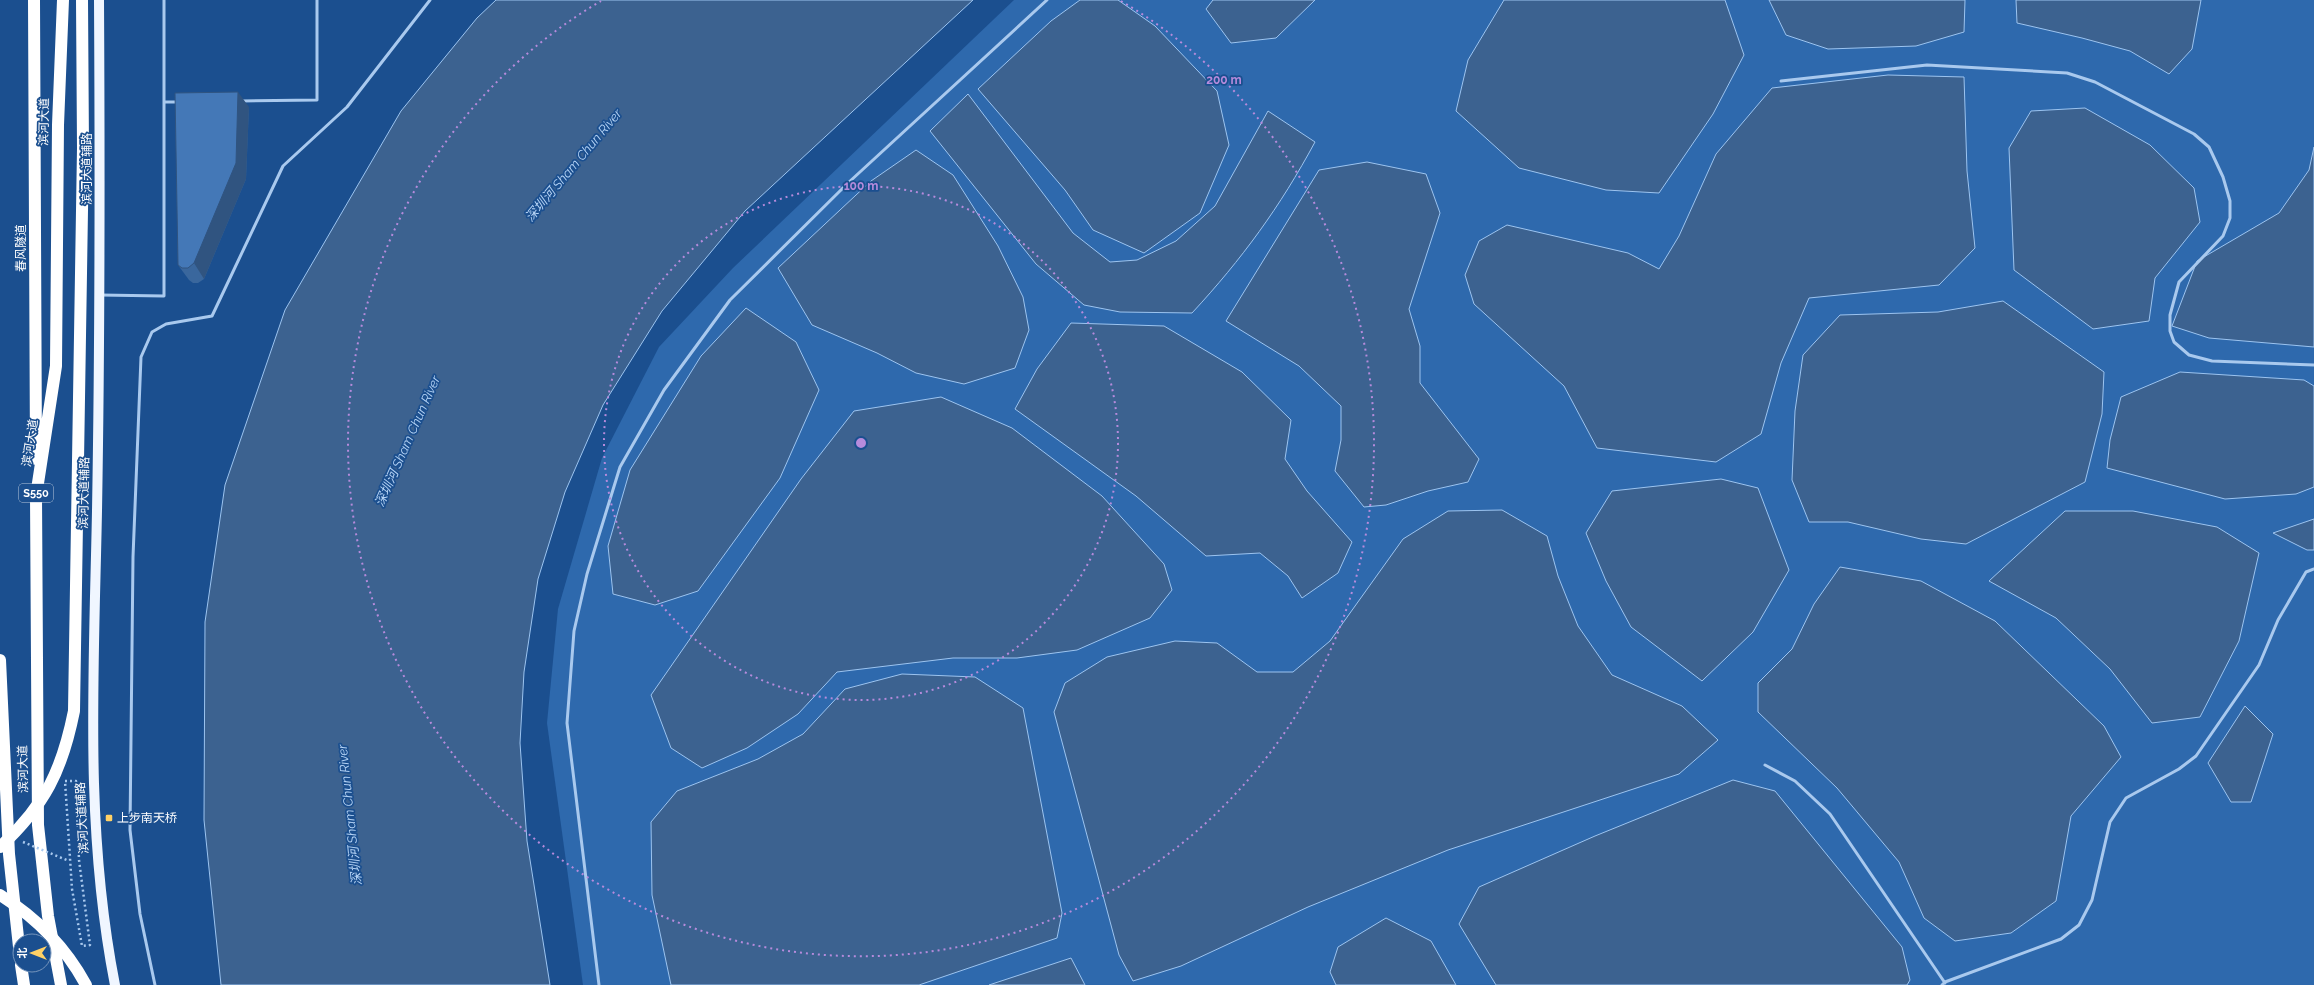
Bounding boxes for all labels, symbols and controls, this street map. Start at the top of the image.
text: 200 m [1206,73,1242,87]
street label: 滨河大道 [37,98,51,146]
water label: 深圳河 Sham Chun River [522,106,625,224]
street label: 滨河大道辅路 [80,133,94,205]
text: 100 m [844,179,878,193]
street label: 春风隧道 [14,224,28,272]
water label: 深圳河 Sham Chun River [372,373,443,509]
street label: 滨河大道 [19,418,41,468]
centre of rings [854,436,868,450]
street label: 滨河大道辅路 [76,457,92,529]
road number: S550 [19,484,53,502]
water label: 深圳河 Sham Chun River [335,743,364,886]
street label: 滨河大道 [16,745,30,793]
street label: 滨河大道辅路 [73,782,91,854]
place label: 上步南天桥 [117,811,177,825]
marker: 上步南天桥 [104,813,114,823]
north arrow [12,933,52,973]
text: 北 [16,948,29,959]

